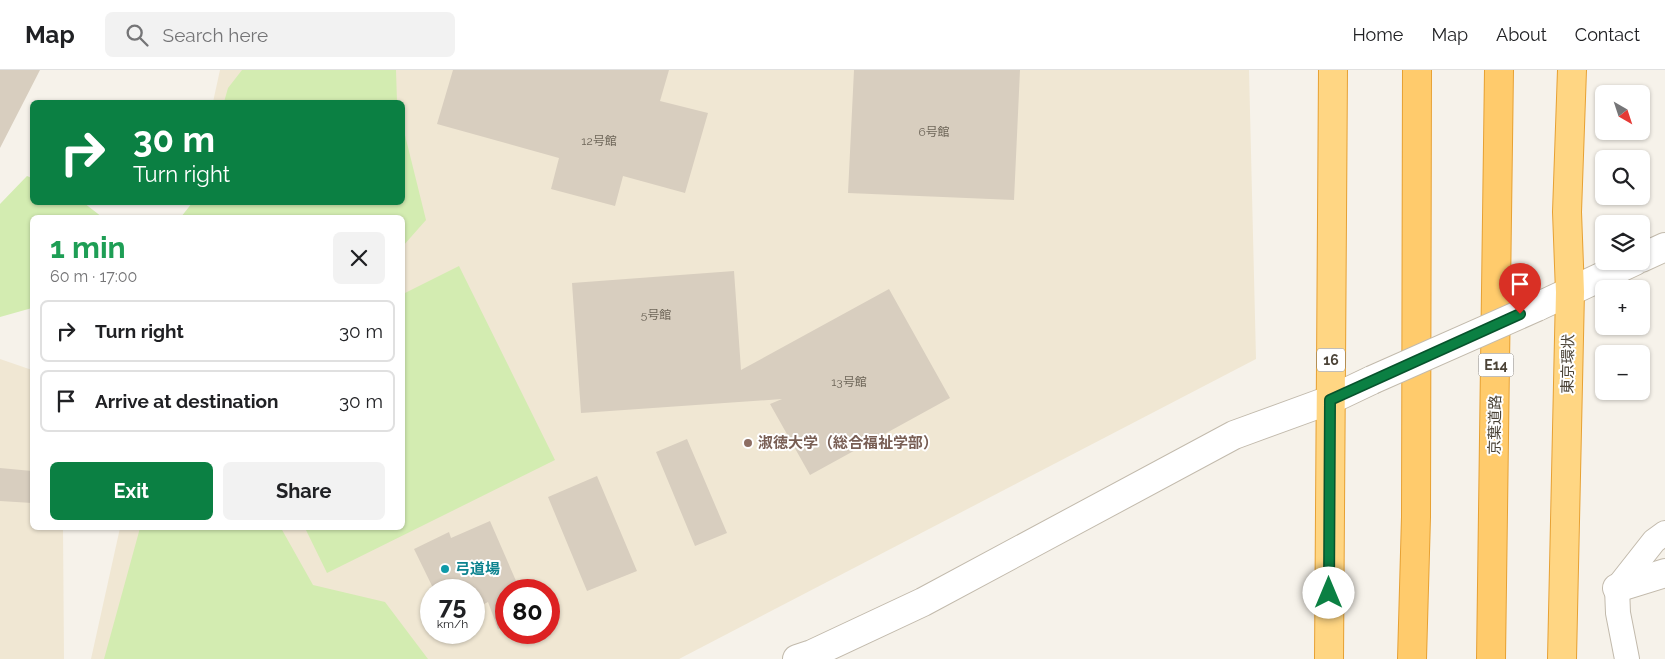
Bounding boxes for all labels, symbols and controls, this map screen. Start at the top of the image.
search box [105,12,455,57]
text: Map [25,20,75,49]
icon: search [123,21,151,49]
text: Search here [163,24,268,46]
text: Home [1352,24,1403,45]
text: Map [1431,24,1468,45]
text: About [1496,24,1547,45]
text: Contact [1575,24,1640,45]
north arrow [1595,85,1650,140]
map controls [1595,85,1650,400]
text: 30 m [133,119,215,160]
icon: right [50,120,115,185]
house number: 6号館 [918,125,950,139]
house number: 12号館 [581,134,617,148]
button: search [1595,150,1650,205]
text: Turn right [133,161,230,187]
button: layers [1595,215,1650,270]
text: 1 min [50,230,126,265]
button: close [333,232,385,284]
pin [1499,263,1541,314]
text: 60 m · 17:00 [50,267,137,286]
icon: arrive [1506,270,1534,298]
button: + [1595,280,1650,335]
house number: 5号館 [641,308,671,322]
icon: right [52,317,80,345]
text: Turn right [95,320,184,342]
text: 30 m [339,320,383,342]
street label: 東京環状 [1558,334,1578,394]
button: − [1595,345,1650,400]
road number: 16 [1317,348,1345,372]
road number: E14 [1478,354,1514,376]
house number: 13号館 [831,375,867,389]
icon: arrive [52,387,80,415]
text: Arrive at destination [95,390,279,412]
text: 30 m [339,390,383,412]
street label: 京葉道路 [1485,395,1505,455]
place label: 淑徳大学（総合福祉学部） [758,434,938,452]
marker: 淑徳大学（総合福祉学部） [742,437,754,449]
button: Exit [50,462,213,520]
button: Share [223,462,385,520]
place label: 弓道場 [455,560,500,578]
marker: 弓道場 [439,563,451,575]
position arrow [1302,566,1354,618]
speed limit sign: 80 [495,579,560,644]
text: 75 [439,590,466,620]
text: km/h [437,617,468,631]

